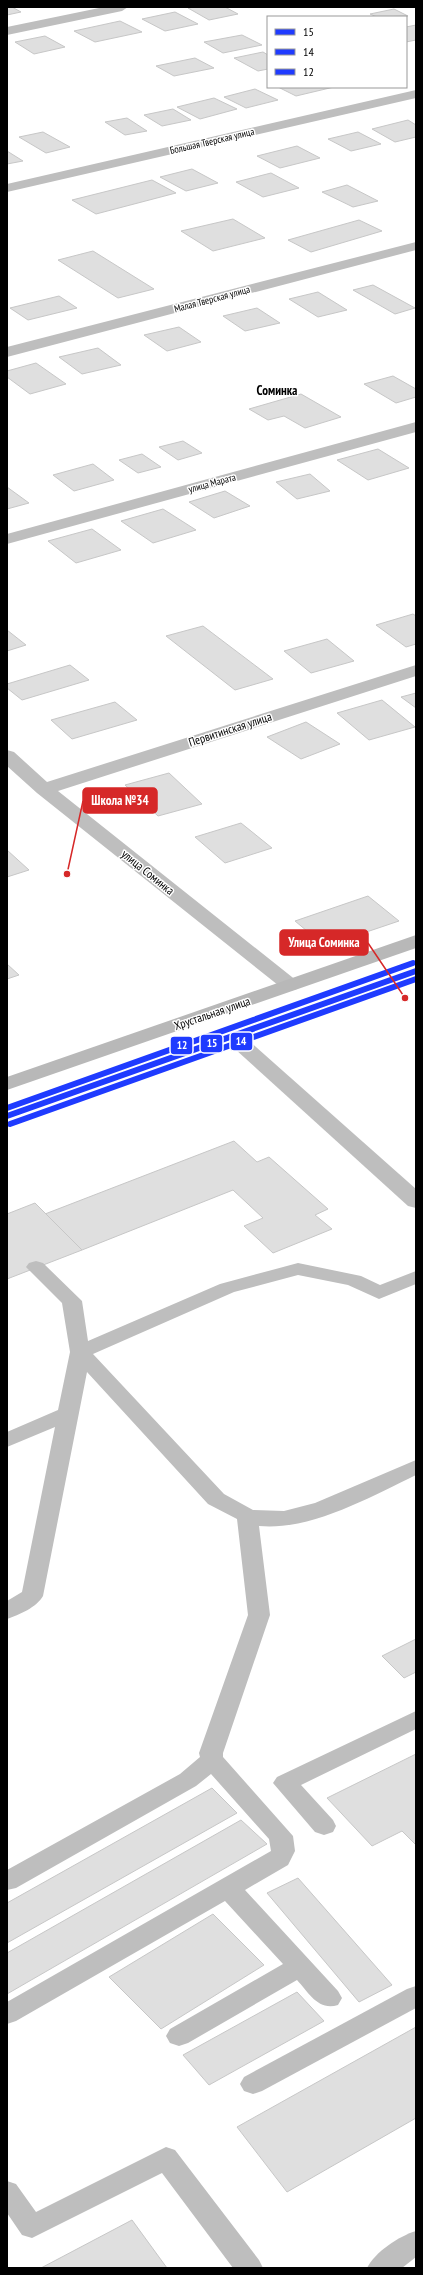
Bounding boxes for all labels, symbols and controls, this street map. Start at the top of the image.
legend [267,16,407,88]
text: 15 [303,24,314,39]
text: 14 [303,44,314,59]
text: 12 [303,64,314,79]
street label: Большая Тверская улица [169,125,255,157]
street label: Малая Тверская улица [173,283,251,315]
district label: Соминка [257,382,297,399]
street label: улица Марата [187,470,237,496]
street label: Первитинская улица [187,708,274,749]
callout: Школа №34 [83,788,157,813]
text: Школа №34 [91,792,149,809]
street label: улица Соминка [119,846,178,898]
callout: Улица Соминка [280,930,368,955]
text: Улица Соминка [287,934,360,951]
street label: Хрустальная улица [172,993,252,1033]
line badge: 14 [230,1032,253,1051]
line badge: 15 [200,1034,223,1053]
text: 14 [236,1034,247,1048]
line badge: 12 [170,1036,193,1055]
text: 15 [207,1036,217,1050]
text: 12 [177,1038,187,1052]

